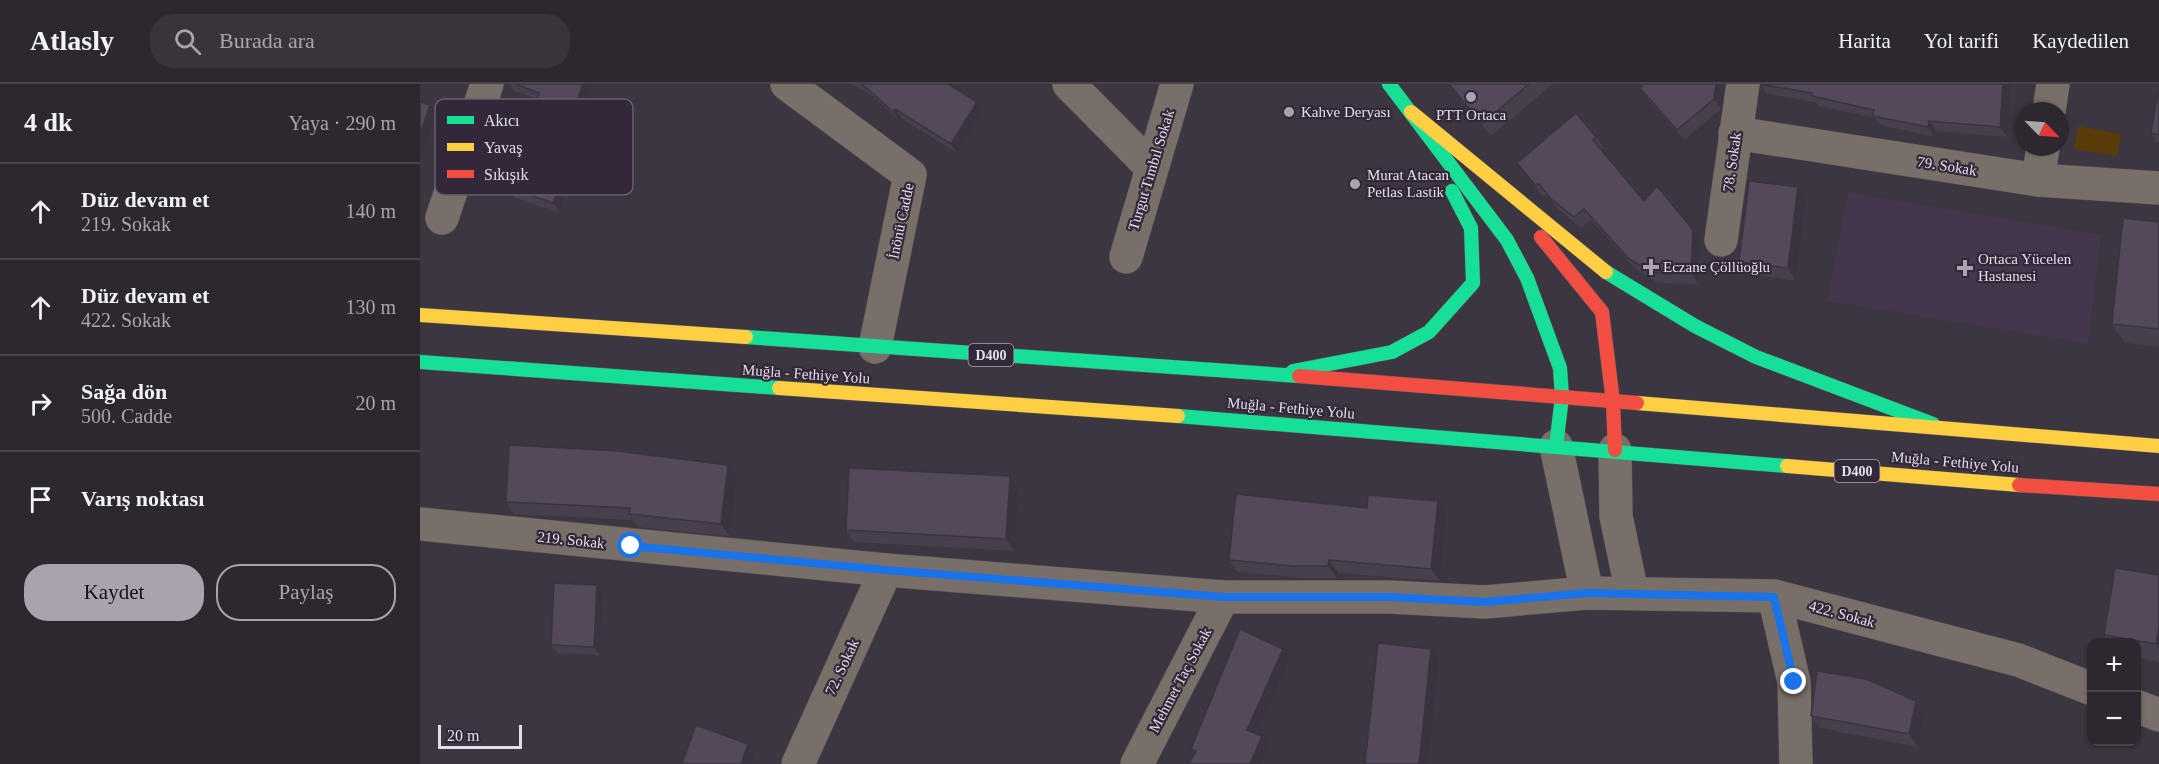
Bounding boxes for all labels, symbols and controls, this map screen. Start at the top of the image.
search box [150,14,570,68]
text: Atlasly [30,25,114,56]
icon: search [171,25,204,58]
text: Burada ara [219,28,315,53]
text: Harita [1838,29,1891,53]
text: Yol tarifi [1924,29,1999,53]
text: Kaydedilen [2032,29,2129,53]
marker: PTT Ortaca [1464,90,1478,104]
legend [435,99,633,195]
north arrow [2015,102,2069,156]
place label: Kahve Deryası [1301,104,1391,120]
marker: Kahve Deryası [1282,105,1296,119]
street label: Turgut Tımbıl Sokak [1125,107,1177,232]
place label: PTT Ortaca [1436,107,1506,123]
text: 4 dk [24,108,72,137]
text: Yaya · 290 m [289,112,396,134]
text: Akıcı [484,112,520,129]
street label: 78. Sokak [1720,131,1744,193]
text: Yavaş [484,139,522,157]
street label: 79. Sokak [1916,153,1978,179]
text: Sıkışık [484,166,528,184]
place label: Murat Atacan Petlas Lastik [1367,167,1450,200]
marker: Murat Atacan Petlas Lastik [1348,177,1362,191]
street label: İnönü Cadde [885,181,917,260]
text: Düz devam et [81,187,209,212]
icon: ahead [24,195,57,228]
text: 140 m [345,200,396,222]
text: 219. Sokak [81,213,171,235]
place label: Ortaca Yücelen Hastanesi [1978,251,2072,284]
place label: Eczane Çöllüoğlu [1663,259,1771,275]
marker: Ortaca Yücelen Hastanesi [1956,259,1974,277]
marker: Eczane Çöllüoğlu [1644,260,1658,274]
text: Düz devam et [81,283,209,308]
icon: ahead [24,291,57,324]
text: 130 m [345,296,396,318]
text: 422. Sokak [81,309,171,331]
road number: D400 [968,344,1014,366]
street label: Muğla - Fethiye Yolu [741,362,871,386]
text: Sağa dön [81,379,167,404]
icon: right [24,387,57,420]
text: 20 m [355,392,396,414]
street label: Muğla - Fethiye Yolu [1226,394,1356,422]
text: 500. Cadde [81,405,172,427]
street label: Muğla - Fethiye Yolu [1890,448,2020,476]
road number: D400 [1834,460,1880,482]
icon: arrive [24,483,57,516]
text: Varış noktası [81,486,204,511]
street label: 219. Sokak [537,529,606,552]
route start [617,532,643,558]
button: Kaydet [24,564,204,621]
button: Paylaş [216,564,396,621]
street label: 422. Sokak [1807,598,1877,631]
street label: Mehmet Taç Sokak [1146,625,1215,735]
street label: 72. Sokak [822,636,862,698]
map controls [2087,638,2141,746]
button: + [2087,638,2141,692]
route end [1780,668,1806,694]
button: − [2087,692,2141,746]
scale bar [438,722,522,750]
text: 20 m [447,727,479,744]

